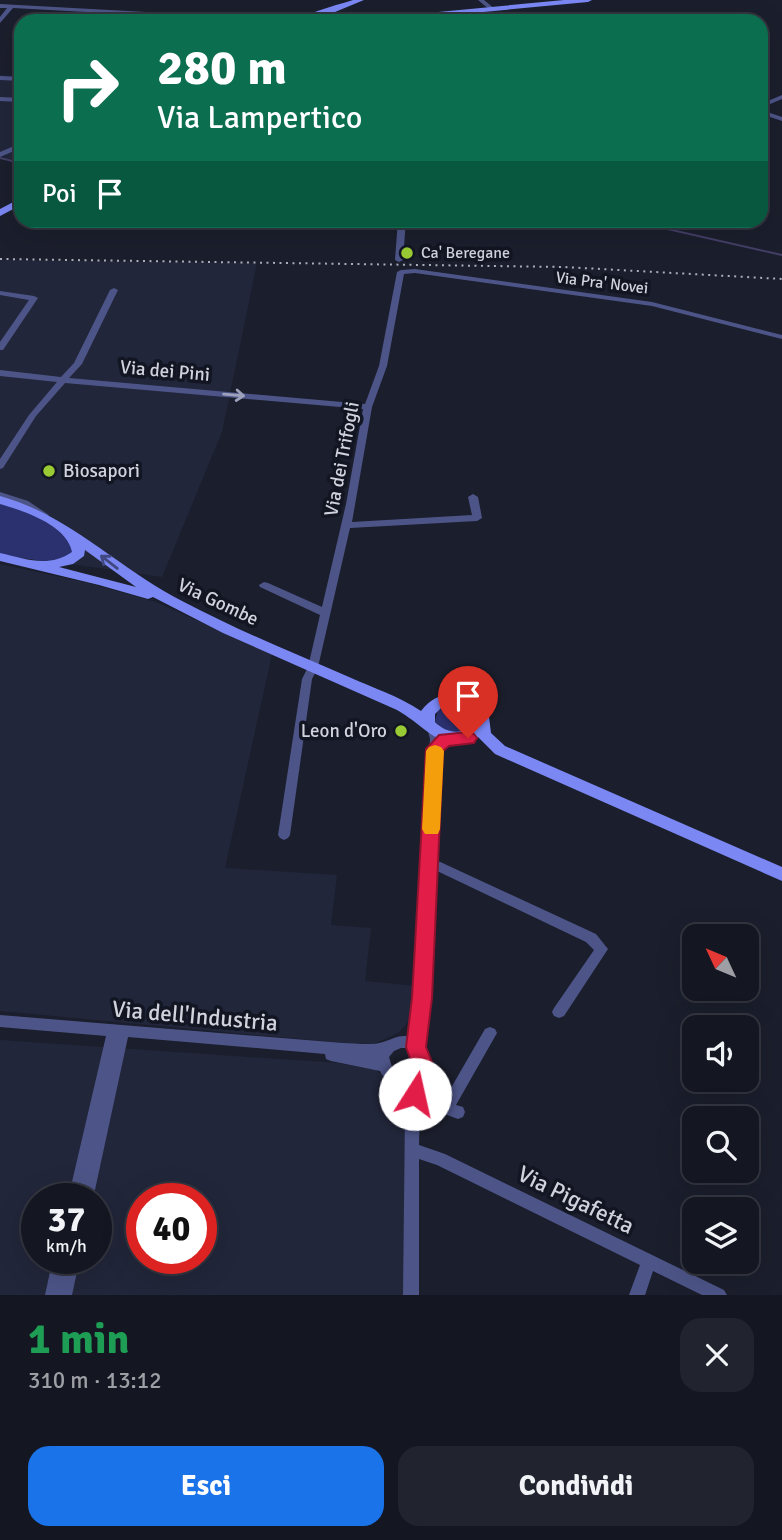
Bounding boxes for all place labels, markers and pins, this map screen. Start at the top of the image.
place label: Ca' Beregane [421,243,510,263]
marker: Ca' Beregane [399,245,415,261]
place label: Biosapori [63,459,140,483]
marker: Biosapori [41,463,57,479]
pin [438,666,498,738]
place label: Leon d'Oro [301,719,387,743]
marker: Leon d'Oro [393,723,409,739]

